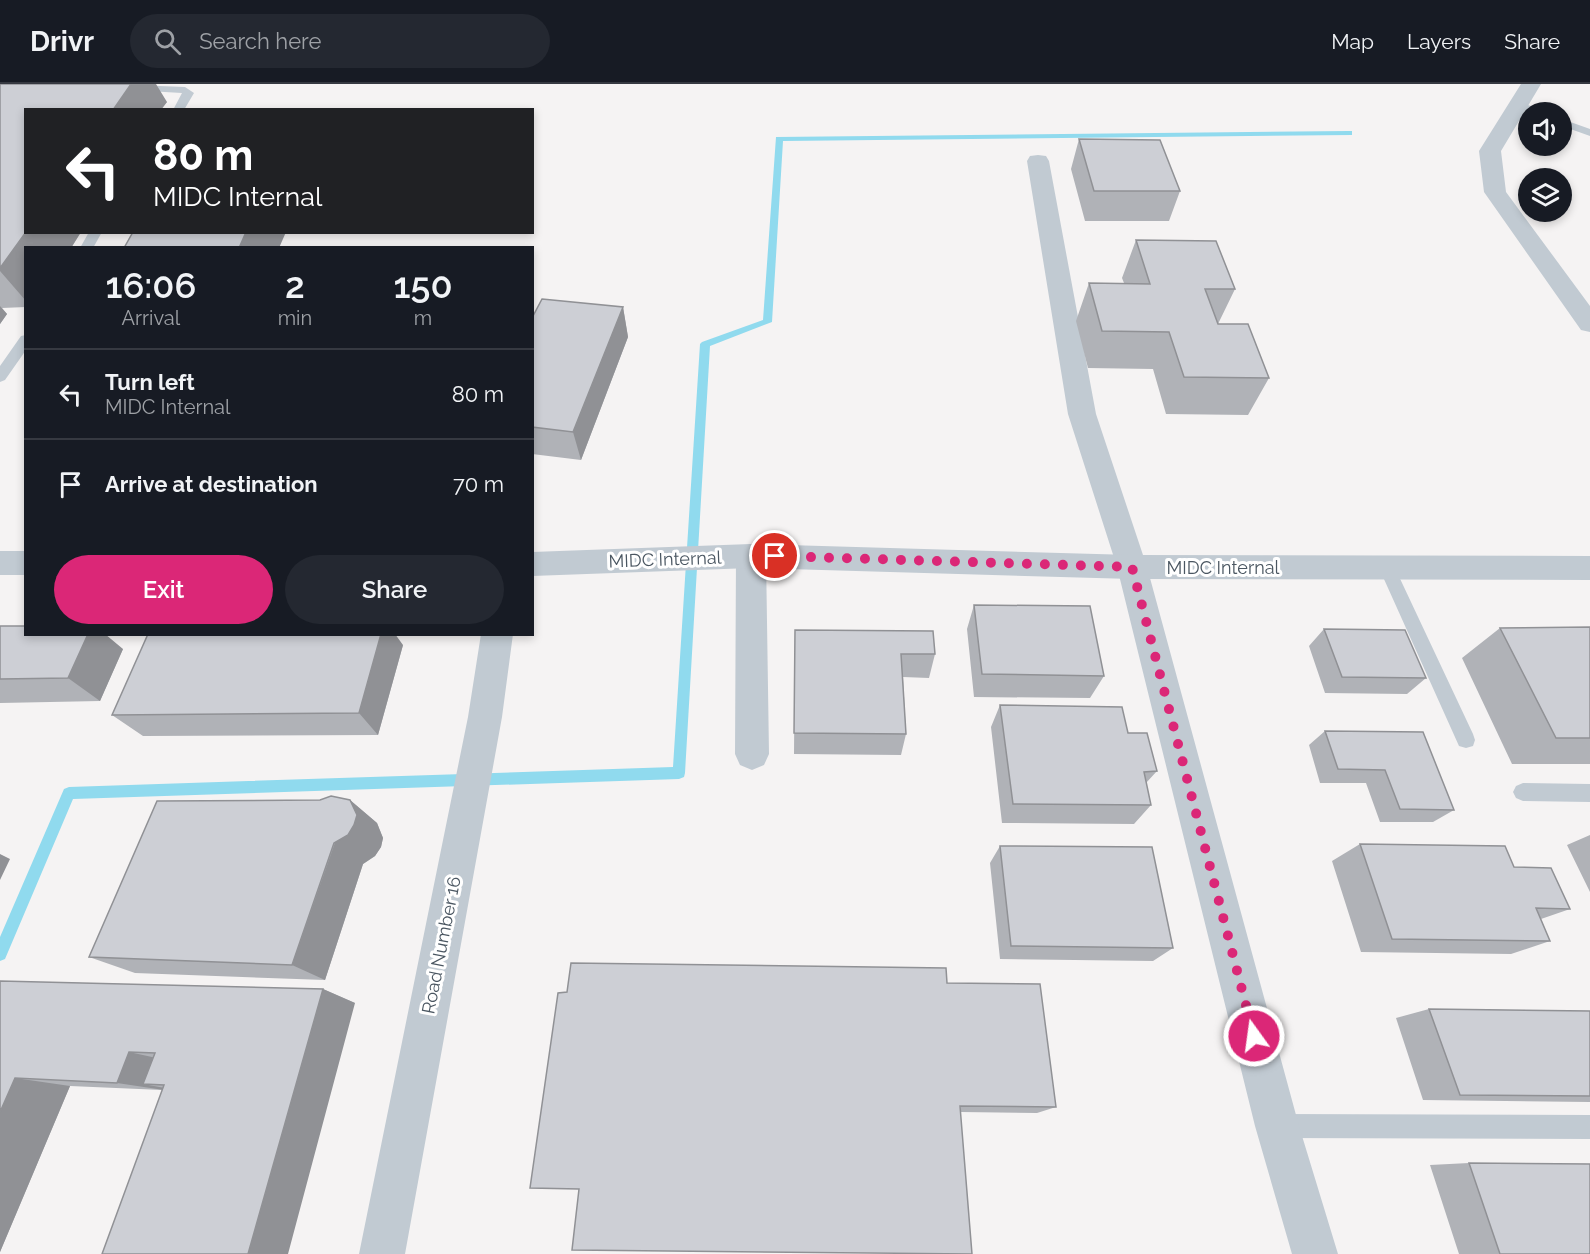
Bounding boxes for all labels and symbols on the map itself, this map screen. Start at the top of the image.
pin [749,530,800,581]
street label: MIDC Internal [608,547,722,571]
street label: MIDC Internal [1167,557,1280,578]
street label: Road Number 16 [417,874,465,1016]
position arrow [1222,1004,1286,1068]

